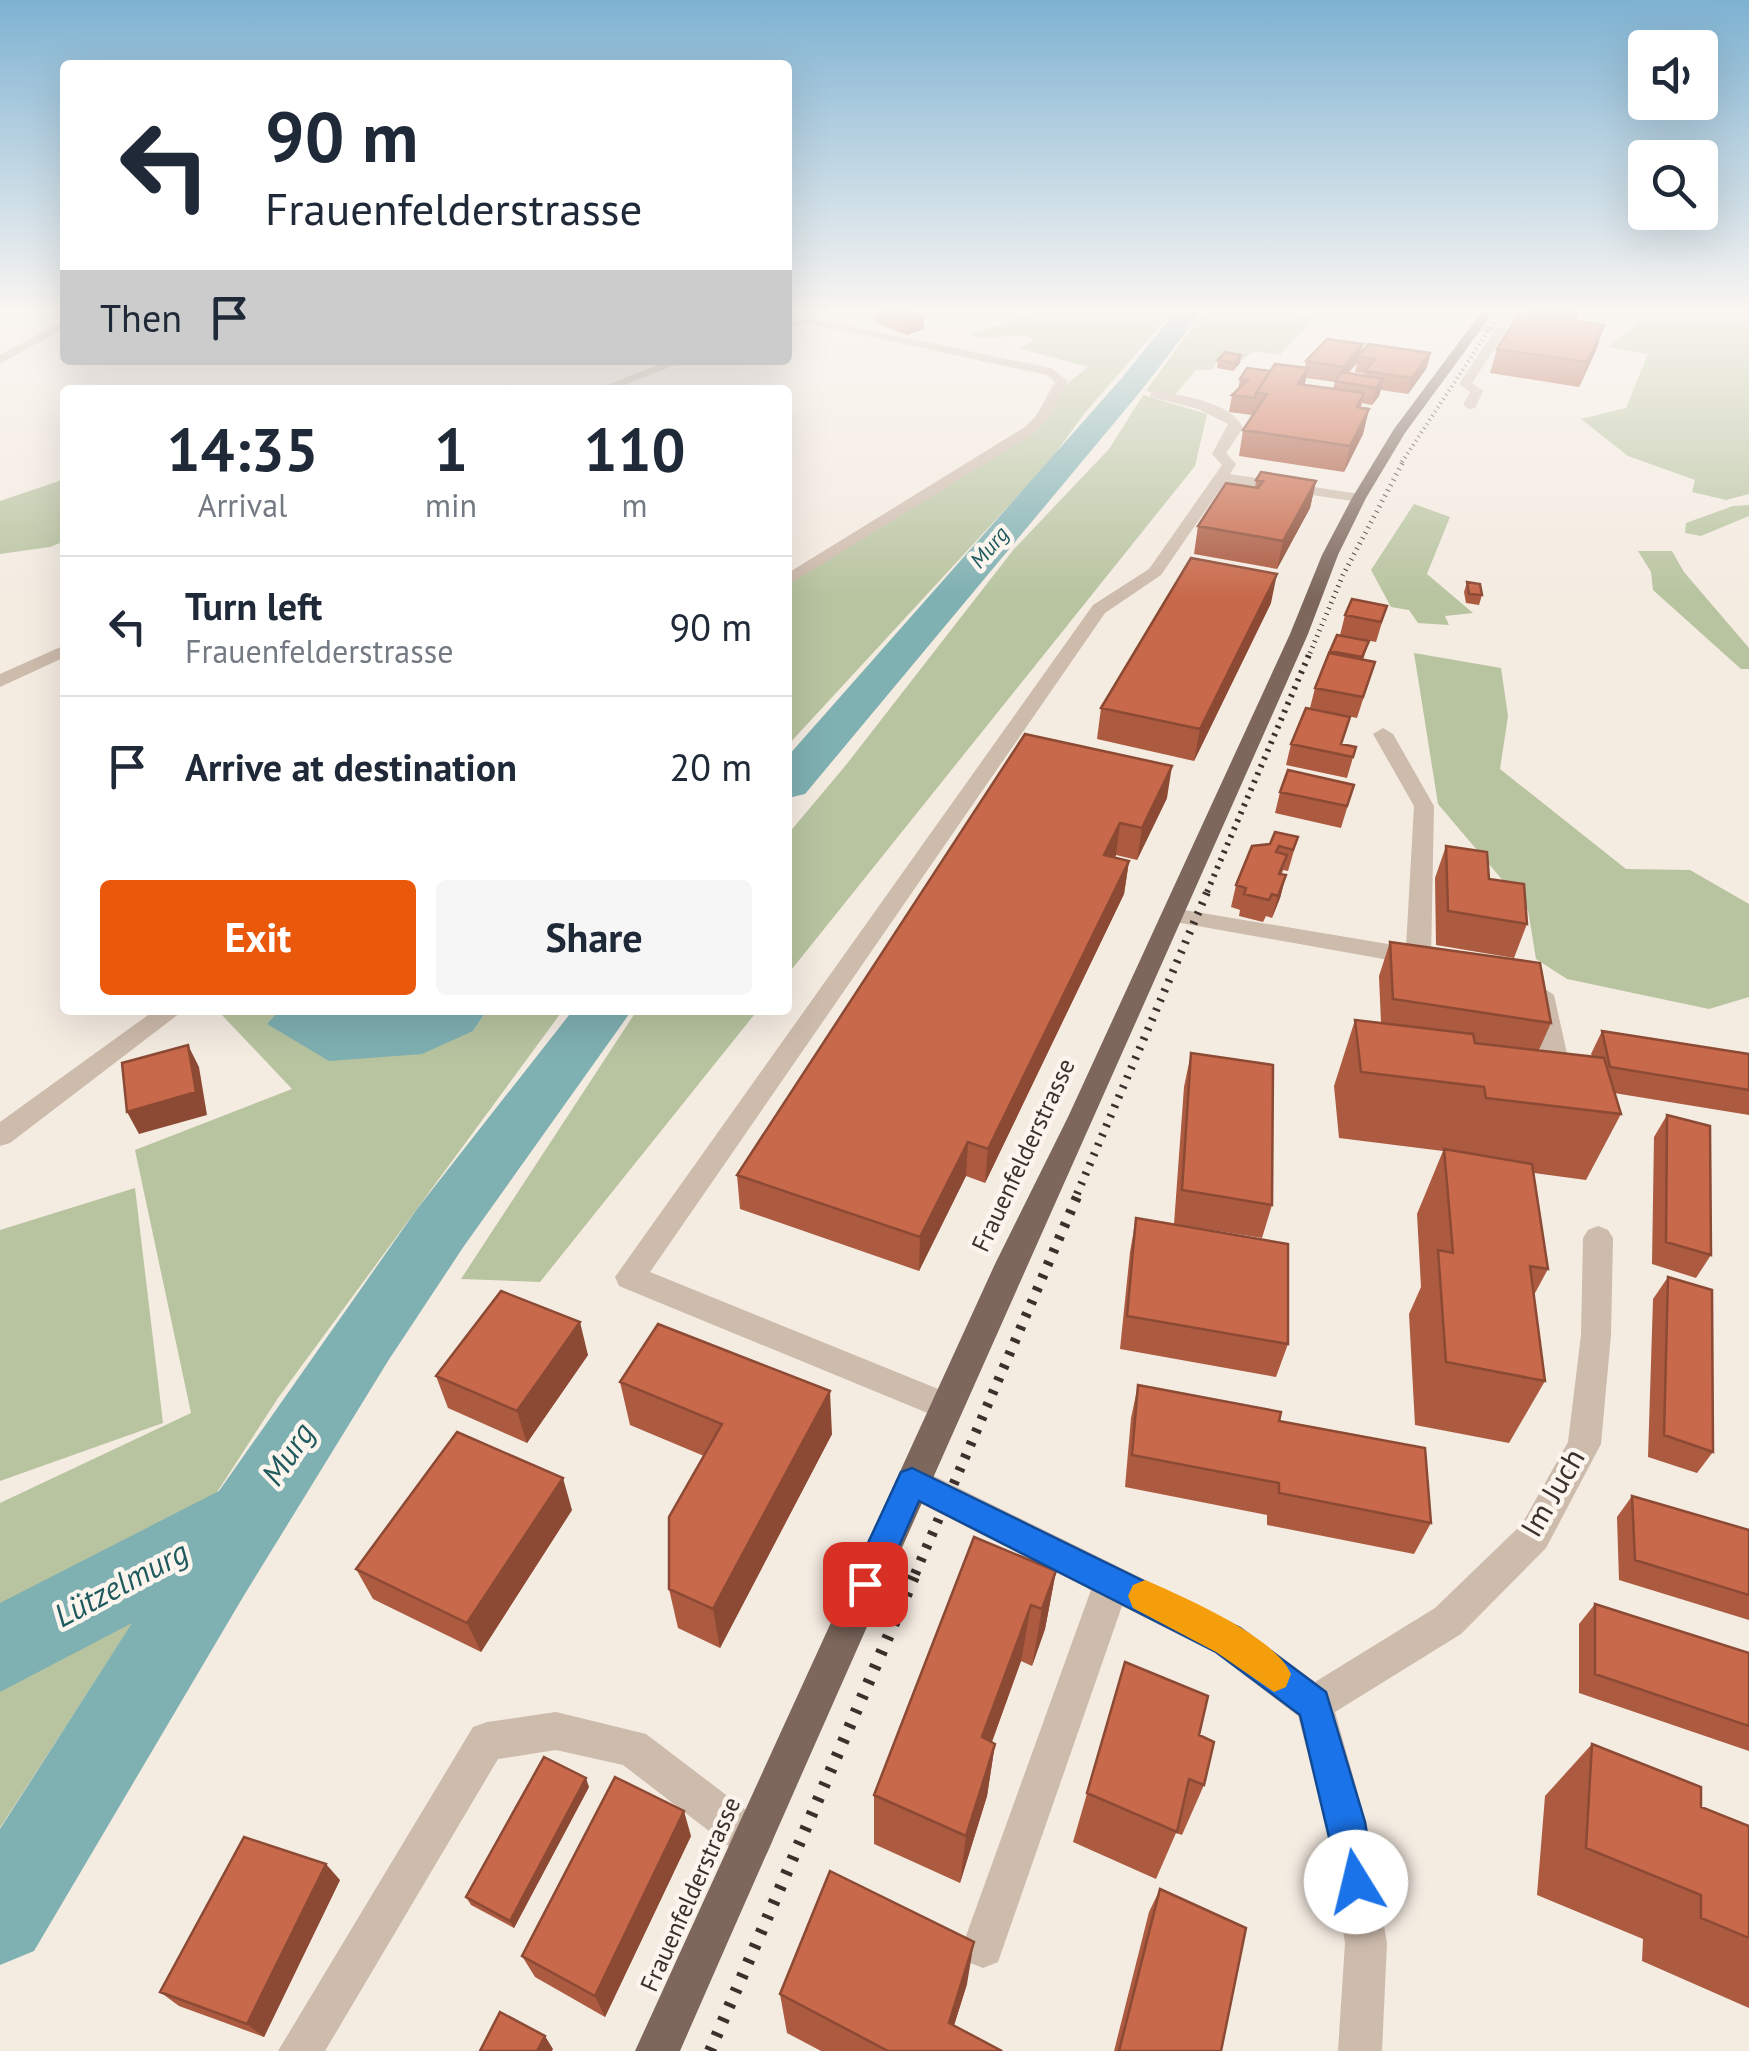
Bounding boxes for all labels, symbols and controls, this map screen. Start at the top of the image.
map controls [1628,30,1718,230]
button: sound [1628,30,1718,120]
text: 90 m [265,91,418,181]
icon: left [100,100,230,230]
button: search [1628,140,1718,230]
text: Frauenfelderstrasse [265,179,642,237]
icon: arrive [202,290,257,345]
text: Then [100,293,182,342]
text: 14:35 [166,410,319,488]
text: 1 [434,410,468,488]
text: 110 [584,410,686,488]
text: Arrival [198,484,287,526]
text: min [425,484,477,526]
text: m [622,484,648,526]
water label: Murg [963,520,1015,574]
text: Turn left [185,581,322,630]
icon: left [100,599,155,654]
text: 90 m [670,602,752,651]
text: Frauenfelderstrasse [185,630,453,672]
icon: arrive [100,739,155,794]
text: Arrive at destination [185,742,517,791]
text: 20 m [670,742,752,791]
button: Exit [100,880,416,995]
button: Share [436,880,752,995]
street label: Frauenfelderstrasse [964,1053,1082,1257]
water label: Murg [251,1414,323,1493]
street label: Im Juch [1511,1441,1593,1544]
water label: Lützelmurg [46,1530,195,1636]
pin [823,1542,908,1627]
icon: arrive [838,1557,893,1612]
street label: Frauenfelderstrasse [633,1792,747,1996]
position arrow [1304,1830,1408,1934]

